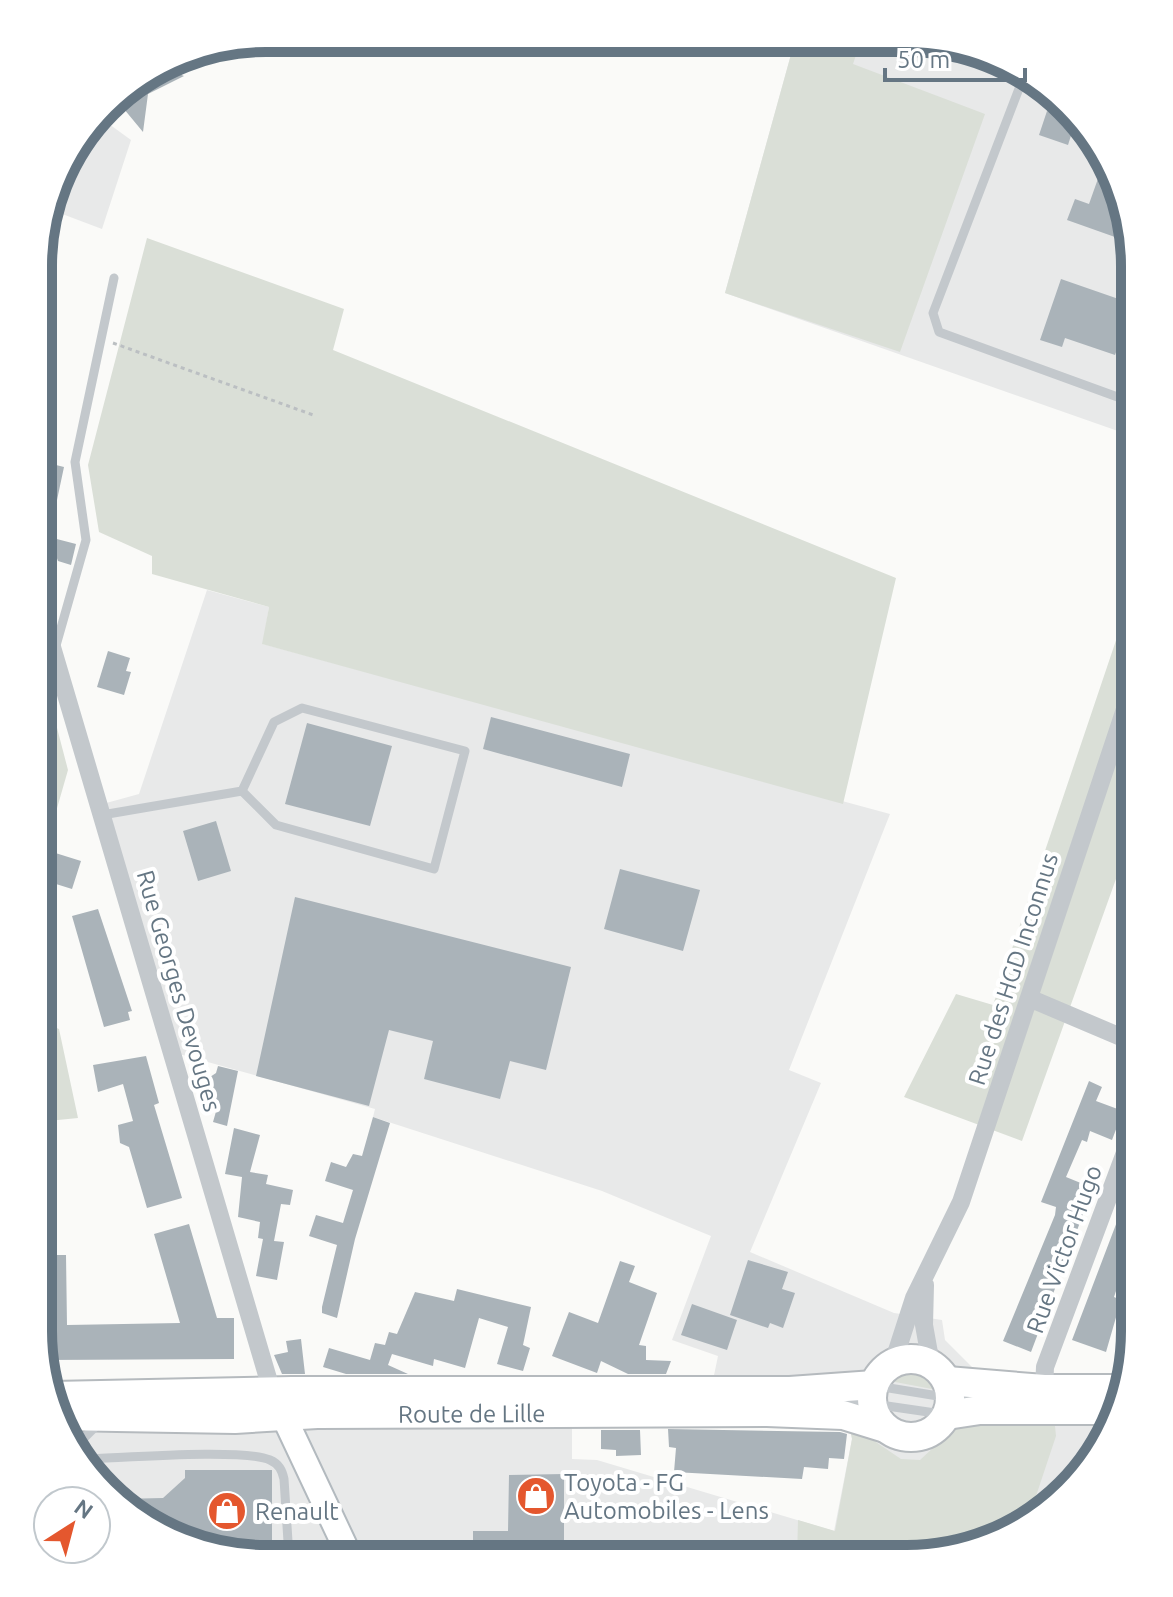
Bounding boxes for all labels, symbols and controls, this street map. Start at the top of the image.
scale bar [885,32,1025,82]
text: 50 m [897,46,950,73]
street label: Rue des HGD Inconnus [963,850,1063,1088]
street label: Rue Georges Devouges [132,867,226,1115]
street label: Rue Victor Hugo [1021,1161,1107,1337]
street label: Route de Lille [398,1399,546,1427]
place label: Toyota - FG Automobiles - Lens [564,1469,769,1524]
shop icon: Toyota - FG Automobiles - Lens [515,1475,557,1517]
north arrow [32,1485,112,1565]
shop icon: Renault [206,1490,248,1532]
text: N [70,1493,98,1523]
place label: Renault [255,1498,339,1525]

